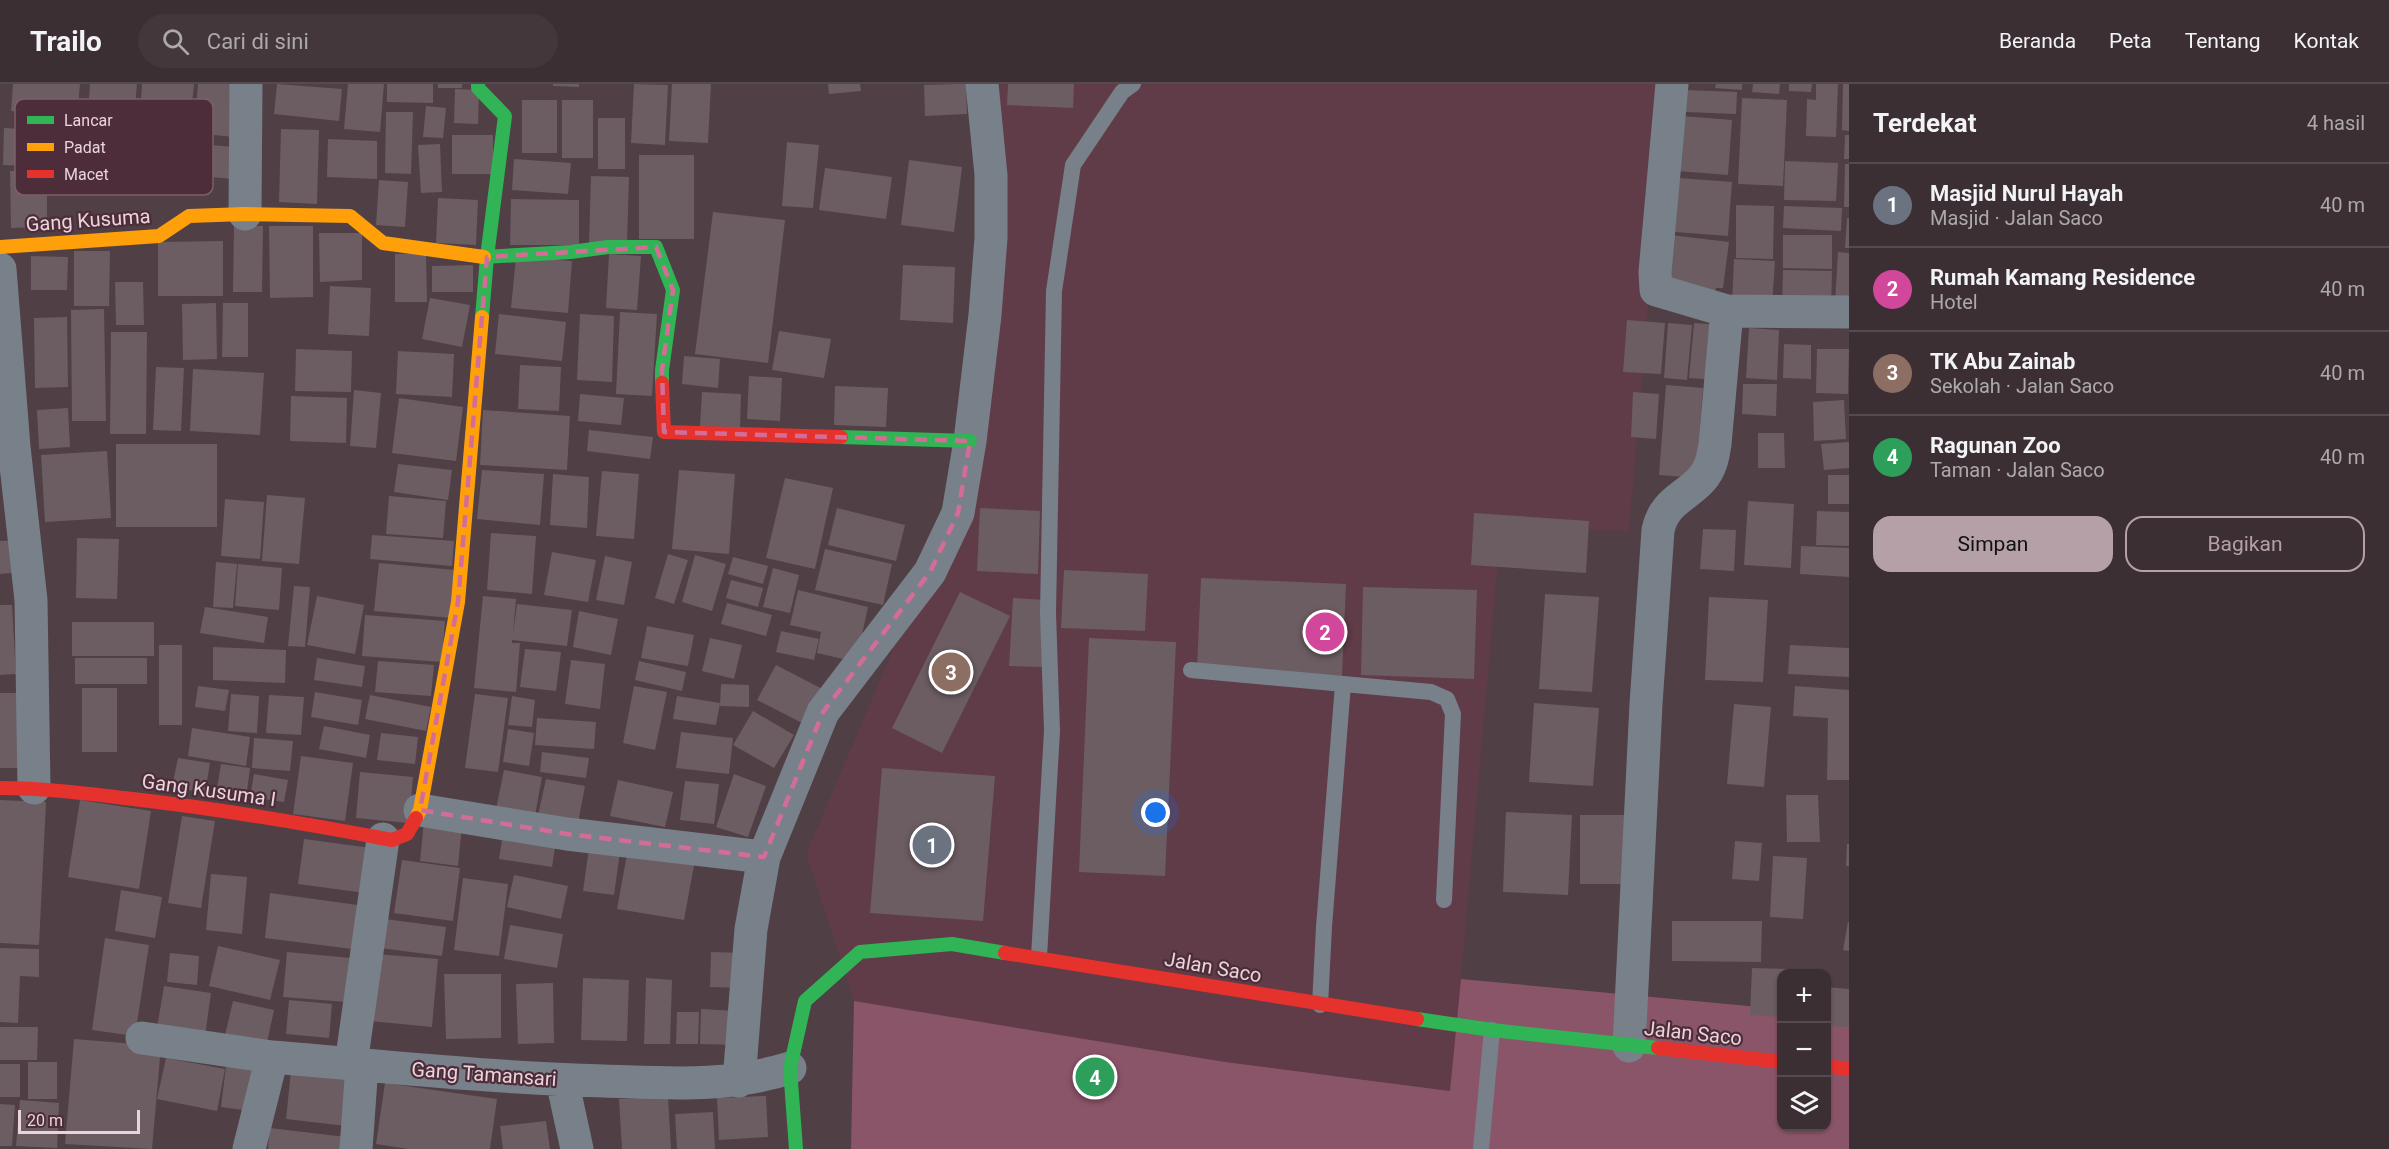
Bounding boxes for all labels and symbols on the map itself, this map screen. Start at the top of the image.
legend [15,99,213,195]
text: Lancar [64,111,113,130]
text: Padat [64,138,106,157]
text: Macet [64,165,109,184]
street label: Gang Kusuma [25,204,151,236]
pin: 2 [1306,610,1344,654]
pin: 3 [932,650,970,694]
street label: Gang Kusuma I [140,769,278,811]
your location [1141,798,1170,827]
pin: 1 [912,822,952,867]
street label: Jalan Saco [1163,947,1263,987]
street label: Jalan Saco [1643,1016,1743,1050]
pin: 4 [1076,1054,1114,1100]
street label: Gang Tamansari [411,1057,557,1091]
scale bar [18,1107,140,1134]

